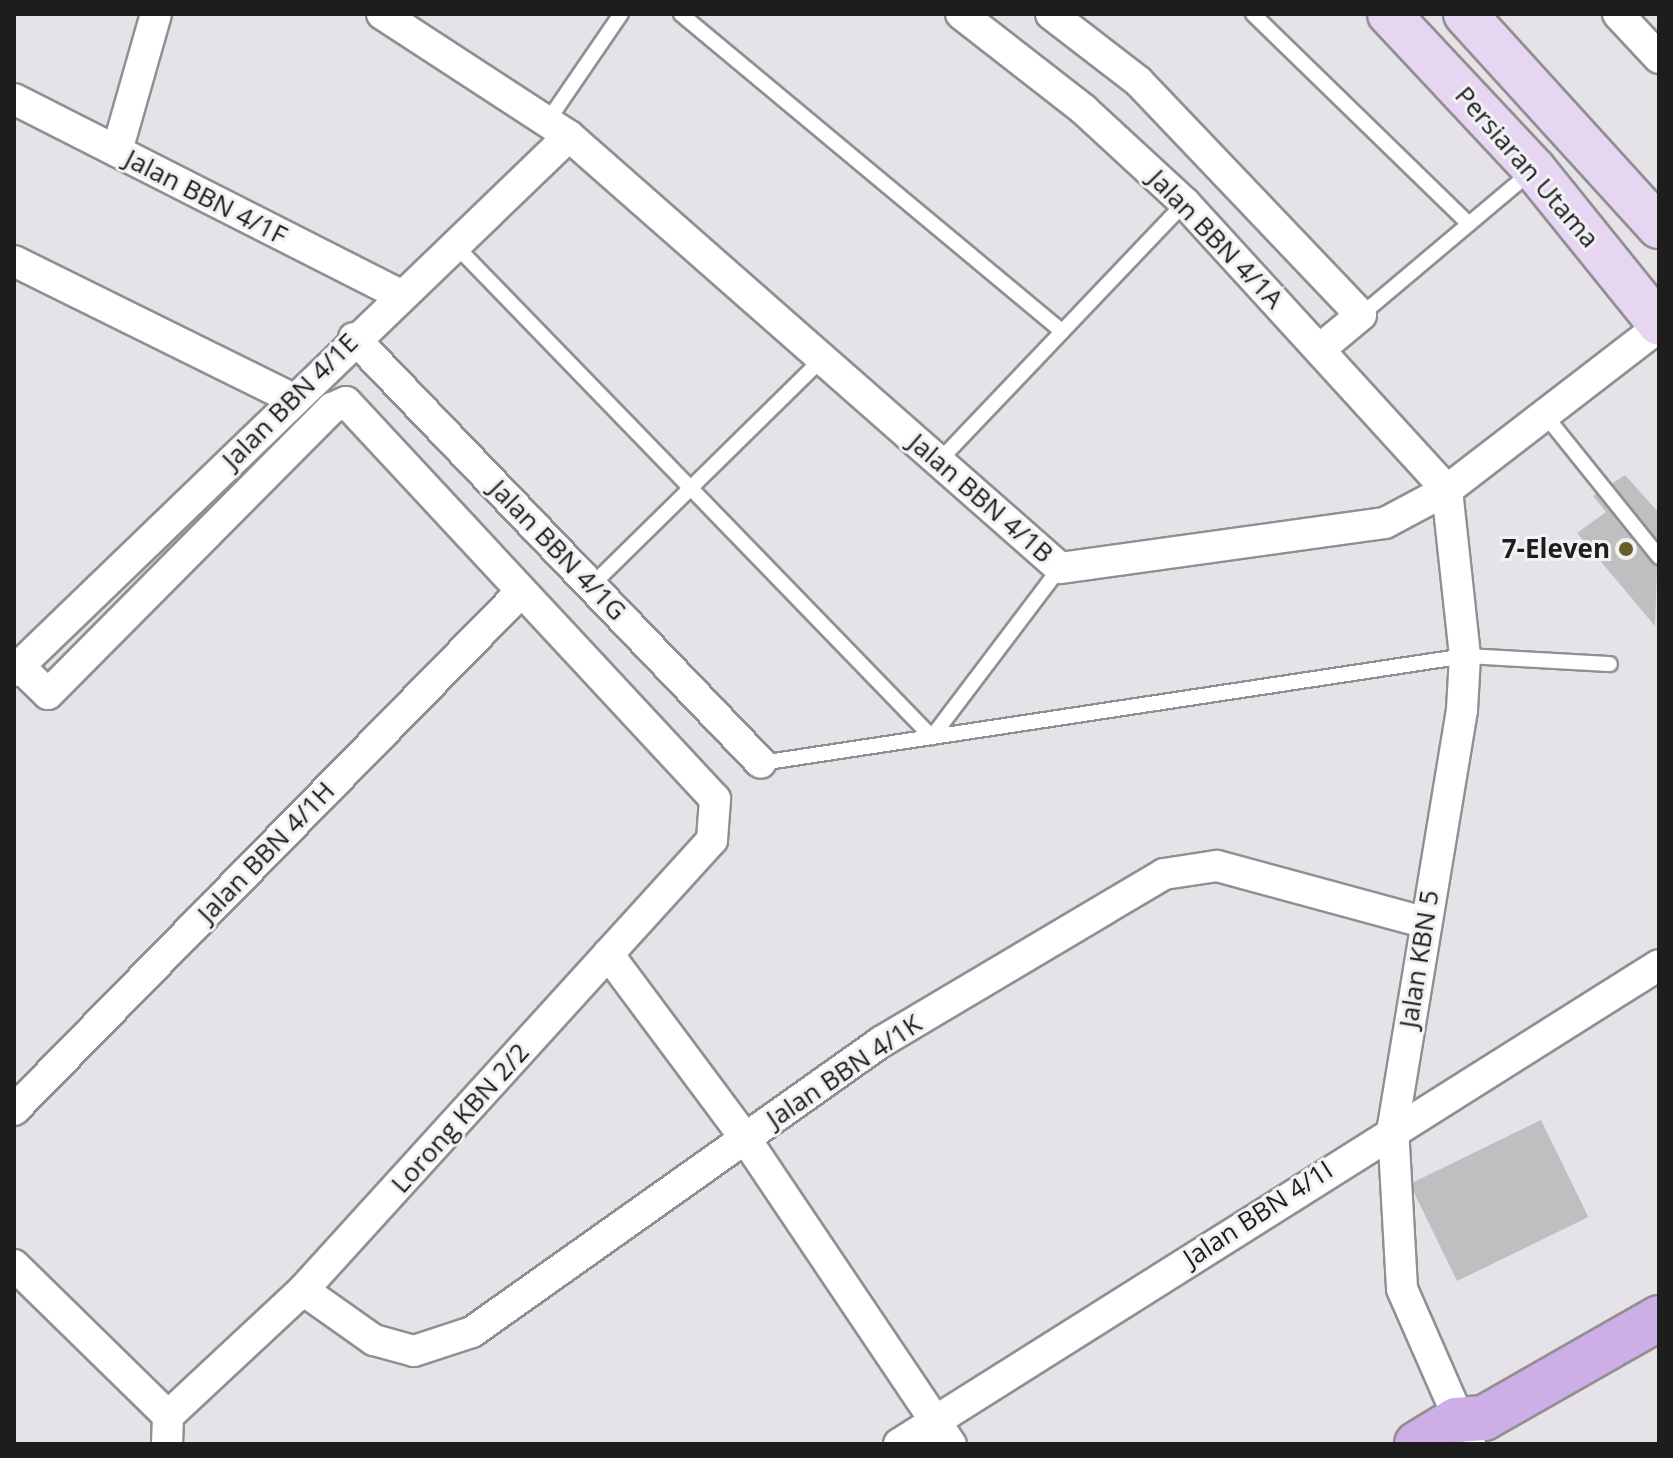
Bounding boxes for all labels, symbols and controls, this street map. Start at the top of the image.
street label: Persiaran Utama [1449,80,1605,254]
street label: Jalan BBN 4/1F [120,143,292,251]
street label: Jalan BBN 4/1A [1142,163,1290,315]
street label: Jalan BBN 4/1E [216,327,364,475]
street label: Jalan BBN 4/1B [902,427,1060,569]
street label: Jalan BBN 4/1G [483,473,633,627]
place label: 7-Eleven [1502,533,1610,565]
marker: 7-Eleven [1617,540,1635,558]
street label: Jalan BBN 4/1H [191,775,341,929]
street label: Jalan KBN 5 [1393,888,1445,1030]
street label: Jalan BBN 4/1K [761,1008,927,1134]
street label: Lorong KBN 2/2 [385,1037,535,1199]
street label: Jalan BBN 4/1I [1178,1154,1338,1274]

